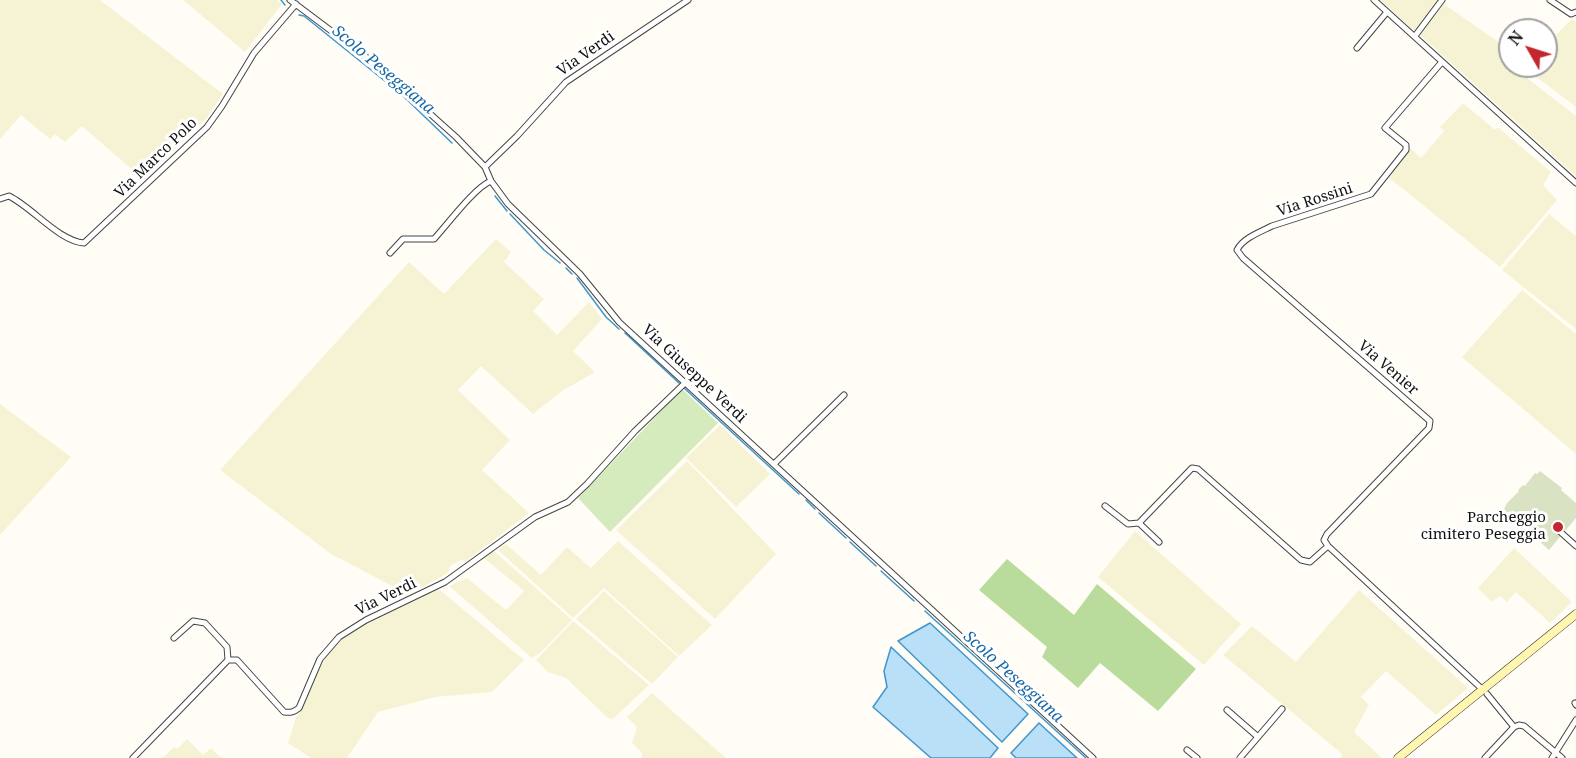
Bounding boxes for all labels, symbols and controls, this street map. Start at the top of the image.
north arrow [1498,18,1558,78]
water label: Scolo Peseggiana [328,22,438,118]
text: N [1503,26,1528,50]
street label: Via Verdi [554,28,618,80]
street label: Via Marco Polo [111,114,201,202]
street label: Via Rossini [1275,179,1355,221]
street label: Via Giuseppe Verdi [638,321,750,427]
street label: Via Venier [1354,337,1422,399]
place label: Parcheggio cimitero Peseggia [1421,509,1546,544]
marker: Parcheggio cimitero Peseggia [1551,520,1565,534]
street label: Via Verdi [353,575,419,619]
water label: Scolo Peseggiana [959,627,1067,727]

